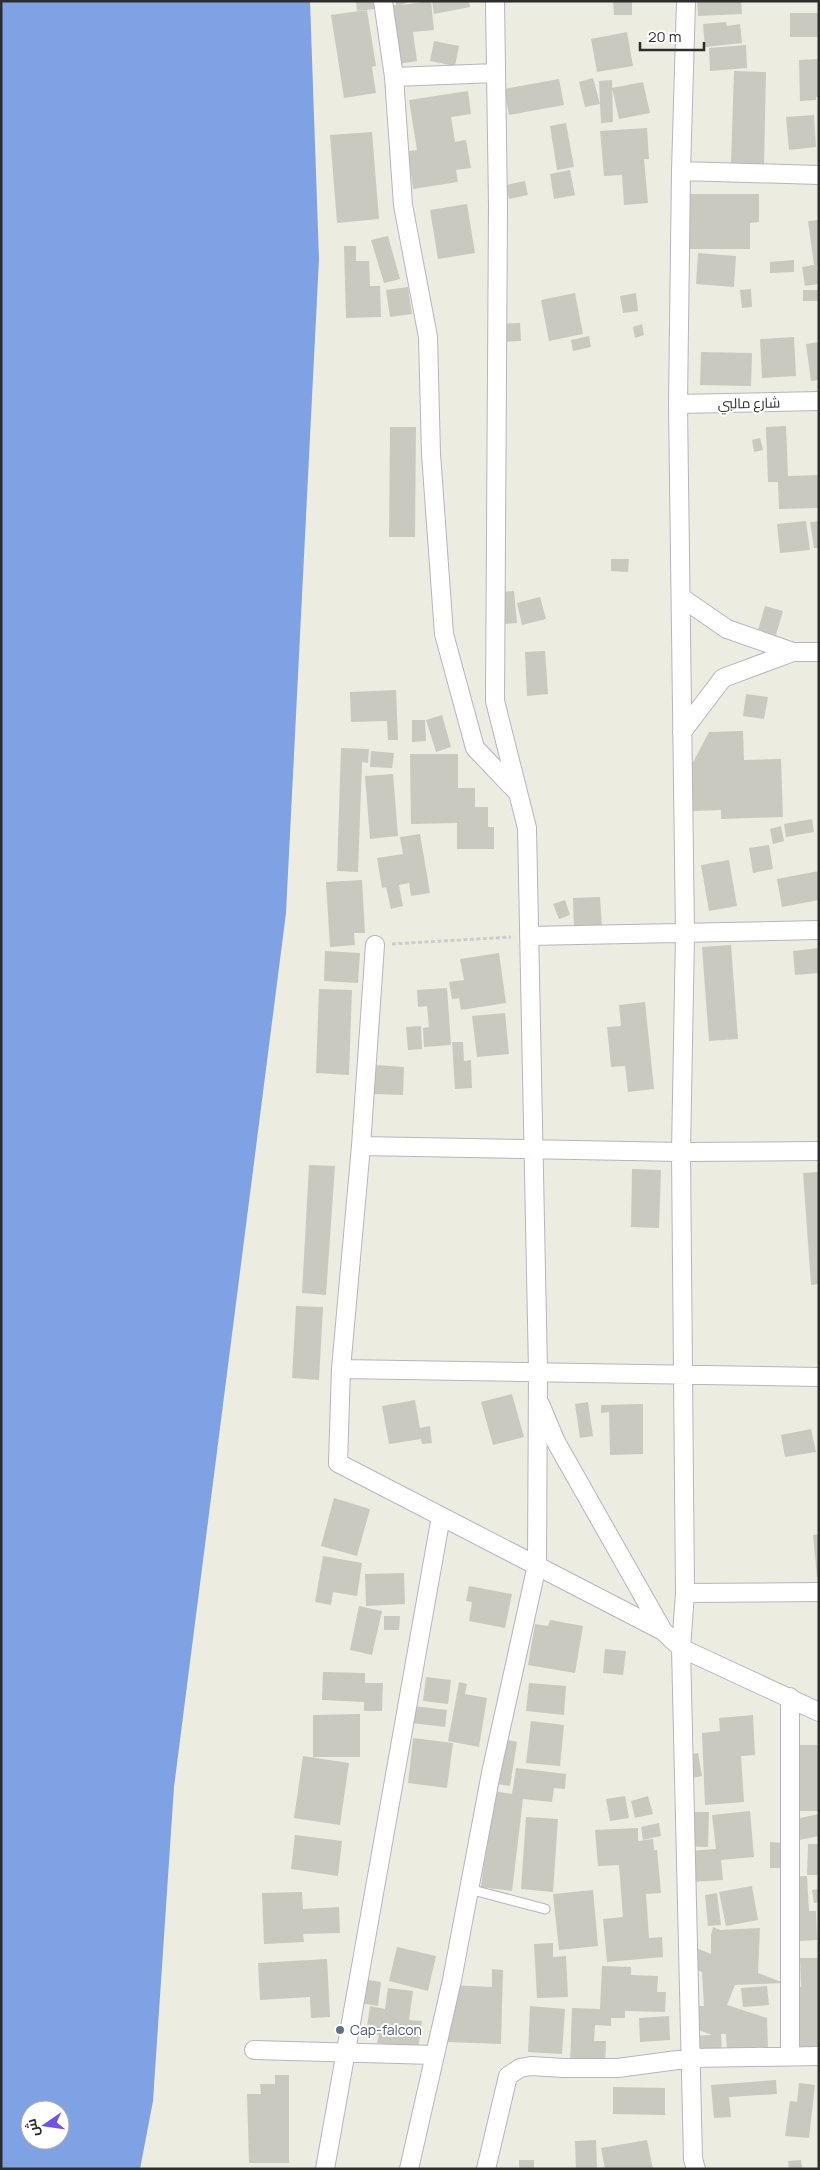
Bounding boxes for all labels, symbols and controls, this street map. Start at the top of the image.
scale bar [640,20,704,52]
text: 20 m [648,26,681,47]
street label: شارع مالبي [718,392,780,416]
place label: Cap-falcon [350,2020,422,2039]
marker: Cap-falcon [334,2024,346,2036]
north arrow [20,2100,70,2150]
text: ش [21,2117,43,2139]

